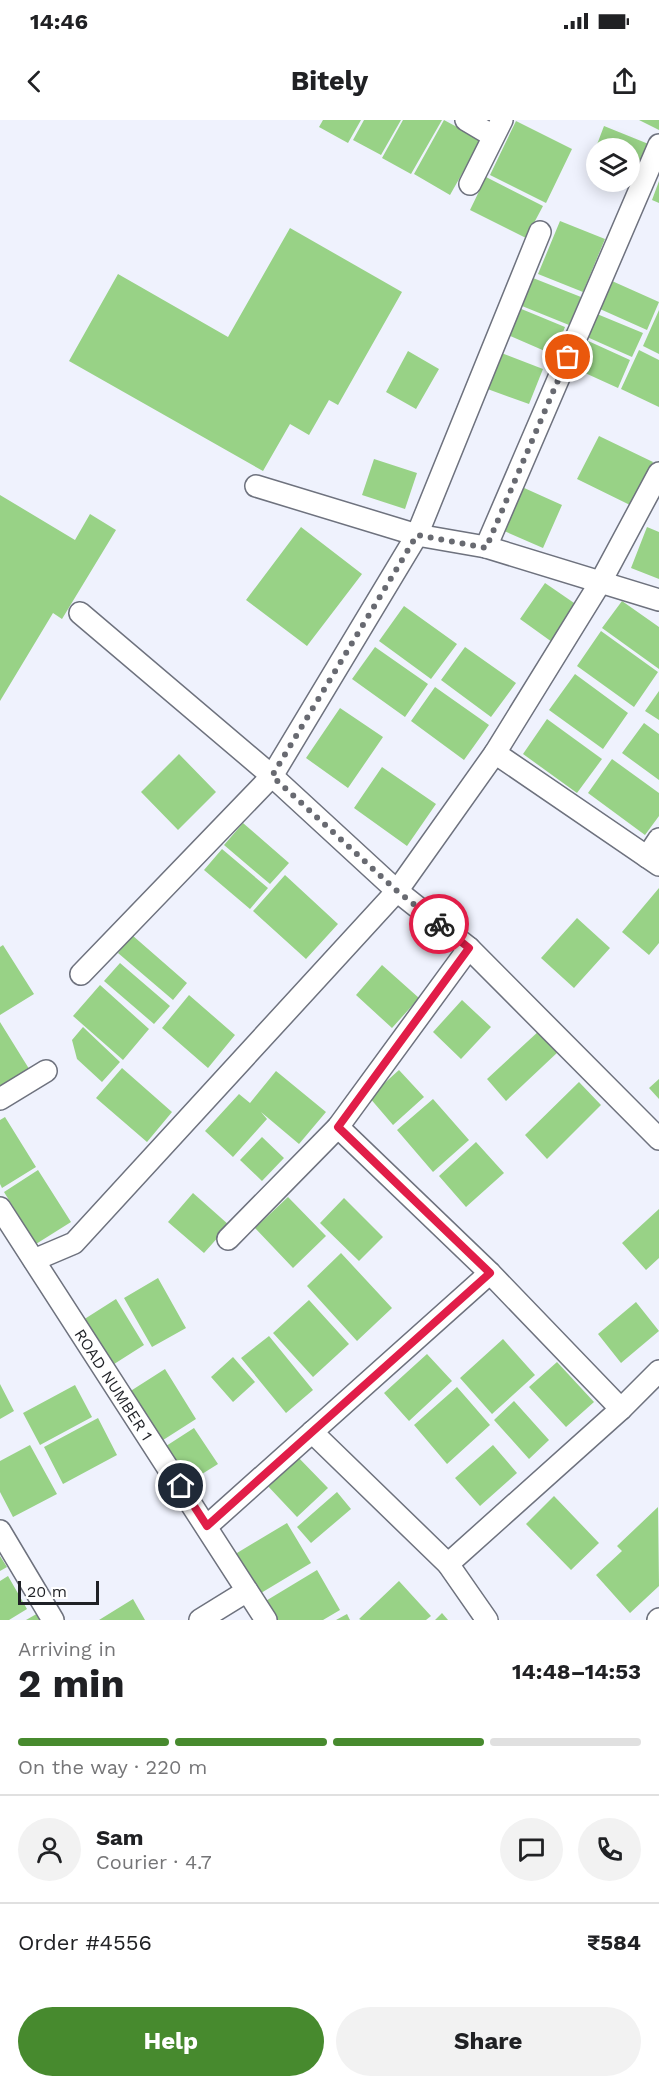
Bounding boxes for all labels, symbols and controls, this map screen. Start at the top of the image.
text: 14:46 [30,9,88,34]
icon: back [18,65,51,98]
text: Bitely [291,65,368,97]
icon: share [608,65,641,98]
map controls [586,138,640,192]
button: layers [586,138,640,192]
pin [542,331,593,382]
icon: bag [551,340,584,373]
courier [409,894,469,954]
icon: bike [423,908,456,941]
street label: ROAD NUMBER 1 [70,1325,157,1444]
pin [155,1460,206,1511]
icon: home [164,1469,197,1502]
scale bar [18,1578,99,1606]
text: 20 m [27,1582,67,1601]
text: Arriving in [18,1637,116,1661]
text: 14:48–14:53 [512,1659,641,1684]
text: 2 min [18,1661,125,1706]
text: On the way · 220 m [18,1755,207,1779]
button: person [18,1818,81,1881]
button: chat [500,1818,563,1881]
button: phone [578,1818,641,1881]
text: Sam [96,1825,144,1850]
text: Courier · 4.7 [96,1850,212,1874]
text: Order #4556 [18,1930,152,1955]
text: ₹584 [587,1930,641,1955]
button: Help [18,2007,324,2076]
button: Share [336,2007,641,2076]

